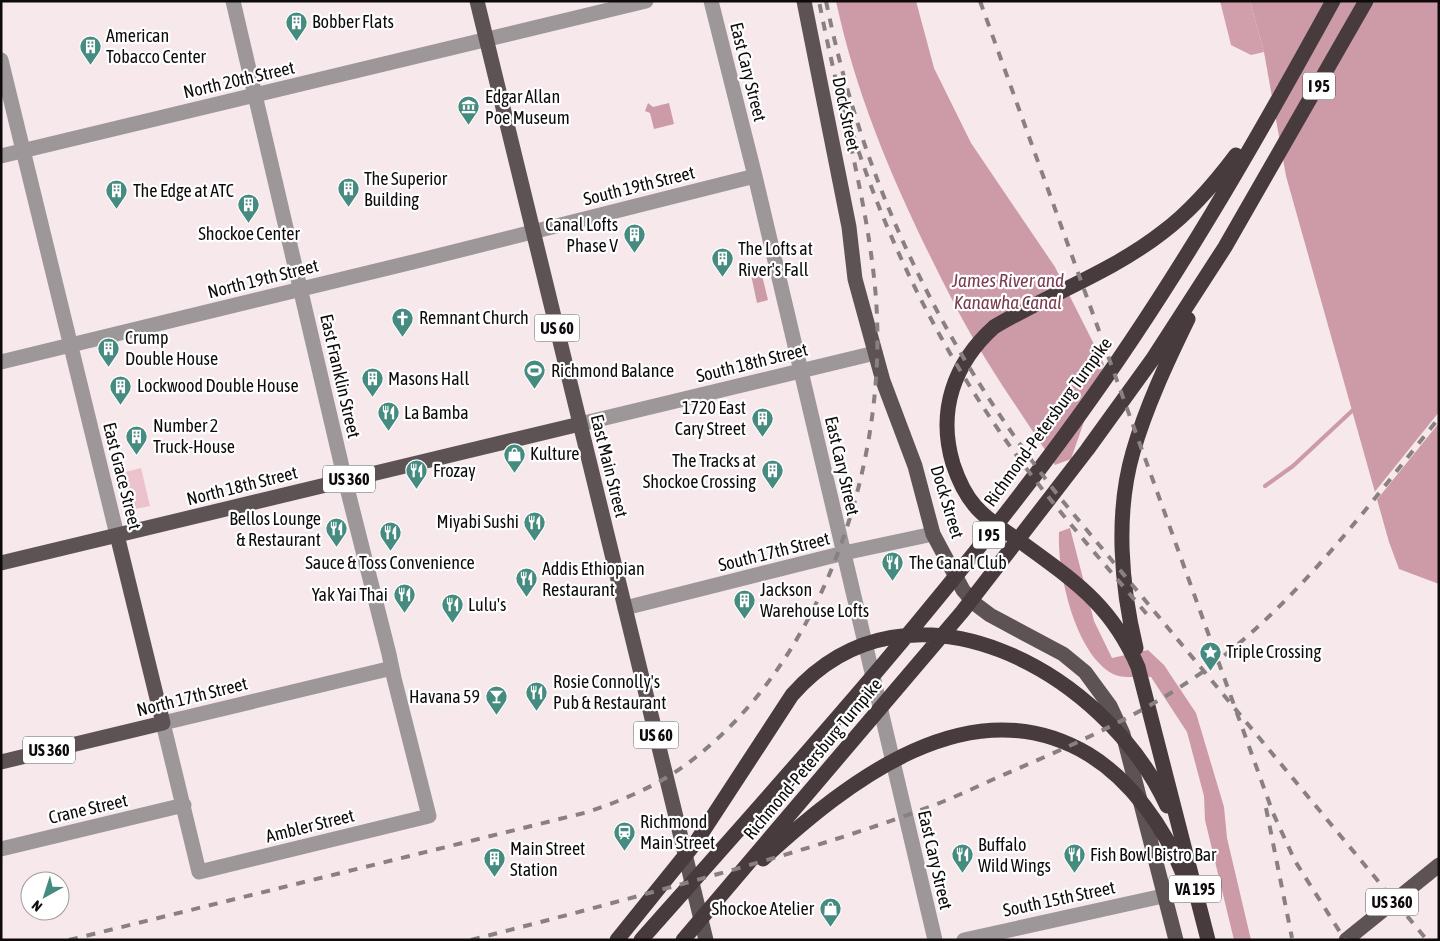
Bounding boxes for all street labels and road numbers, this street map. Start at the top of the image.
street label: East Cary Street [726,20,771,124]
street label: North 20th Street [181,57,296,102]
road number: I 95 [1303,72,1335,100]
street label: Dock Street [828,75,865,153]
street label: South 19th Street [581,162,697,209]
street label: North 19th Street [205,255,320,302]
street label: East Franklin Street [316,312,365,440]
road number: US 60 [534,314,580,342]
street label: Richmond-Petersburg Turnpike [979,333,1116,510]
street label: South 18th Street [694,339,810,386]
street label: East Main Street [587,412,632,520]
street label: East Cary Street [821,414,864,518]
street label: East Grace Street [99,420,146,532]
street label: North 18th Street [184,462,299,509]
street label: Dock Street [926,463,968,541]
road number: US 360 [323,466,375,492]
road number: I 95 [973,522,1005,548]
street label: South 17th Street [716,528,832,575]
street label: North 17th Street [134,673,249,720]
street label: Richmond-Petersburg Turnpike [739,674,886,843]
road number: US 60 [634,722,678,748]
road number: US 360 [23,736,75,764]
street label: Crane Street [46,789,129,828]
street label: Ambler Street [264,804,356,847]
street label: East Cary Street [914,808,957,912]
street label: South 15th Street [1001,876,1117,921]
road number: VA 195 [1169,876,1221,902]
road number: US 360 [1366,889,1418,916]

